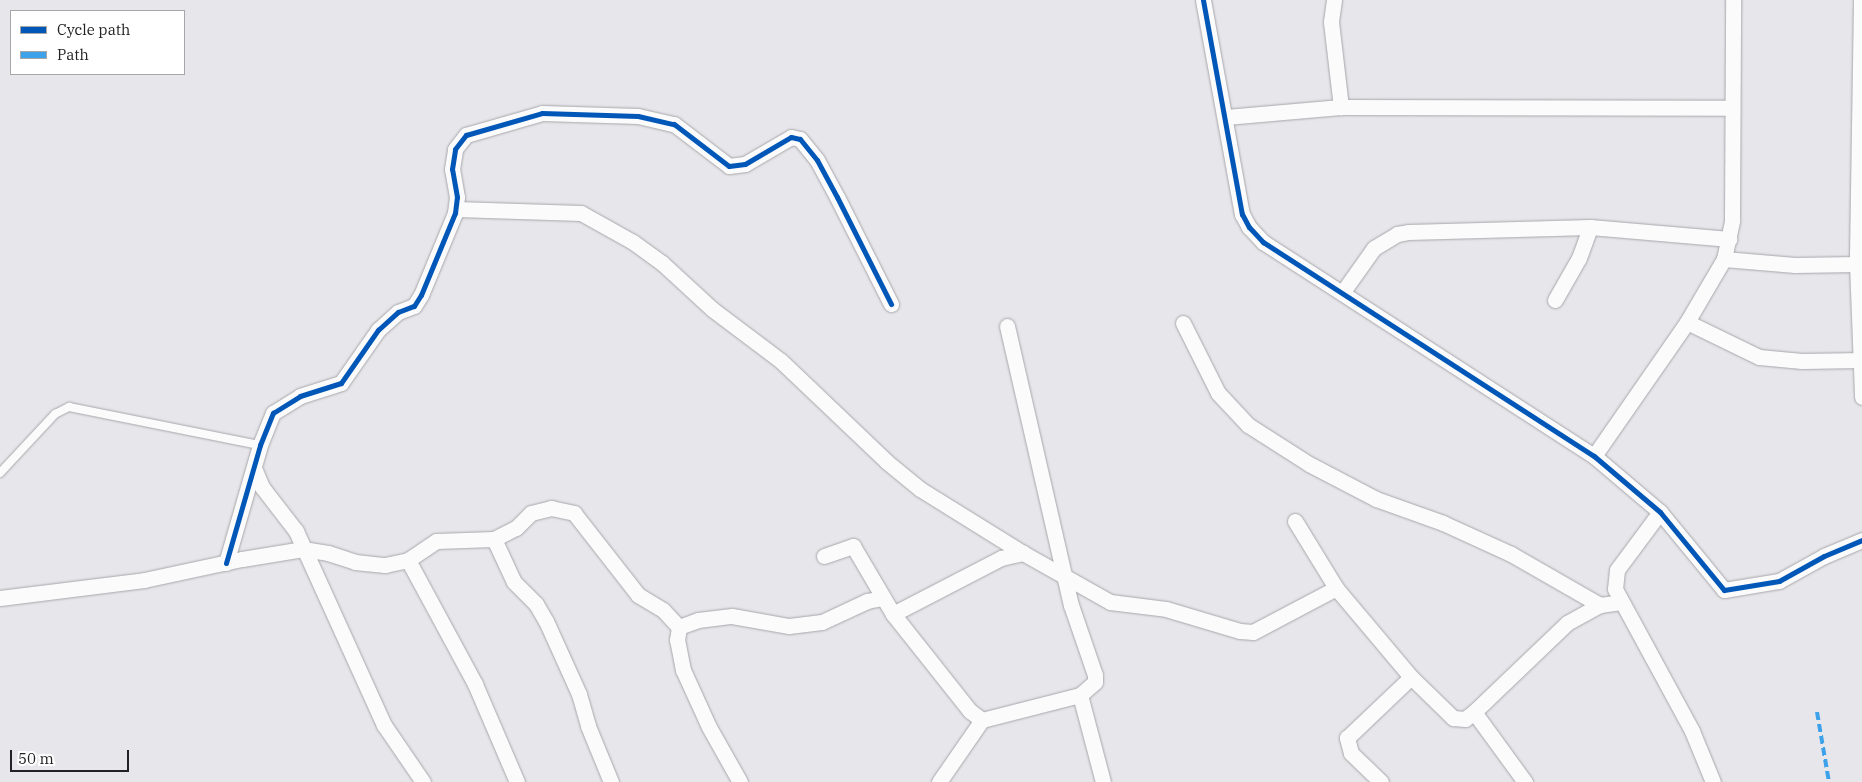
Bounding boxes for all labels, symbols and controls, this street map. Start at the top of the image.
legend [10,10,185,75]
text: Cycle path [57,20,130,39]
text: Path [57,45,89,64]
scale bar [12,740,131,772]
text: 50 m [18,749,54,768]

